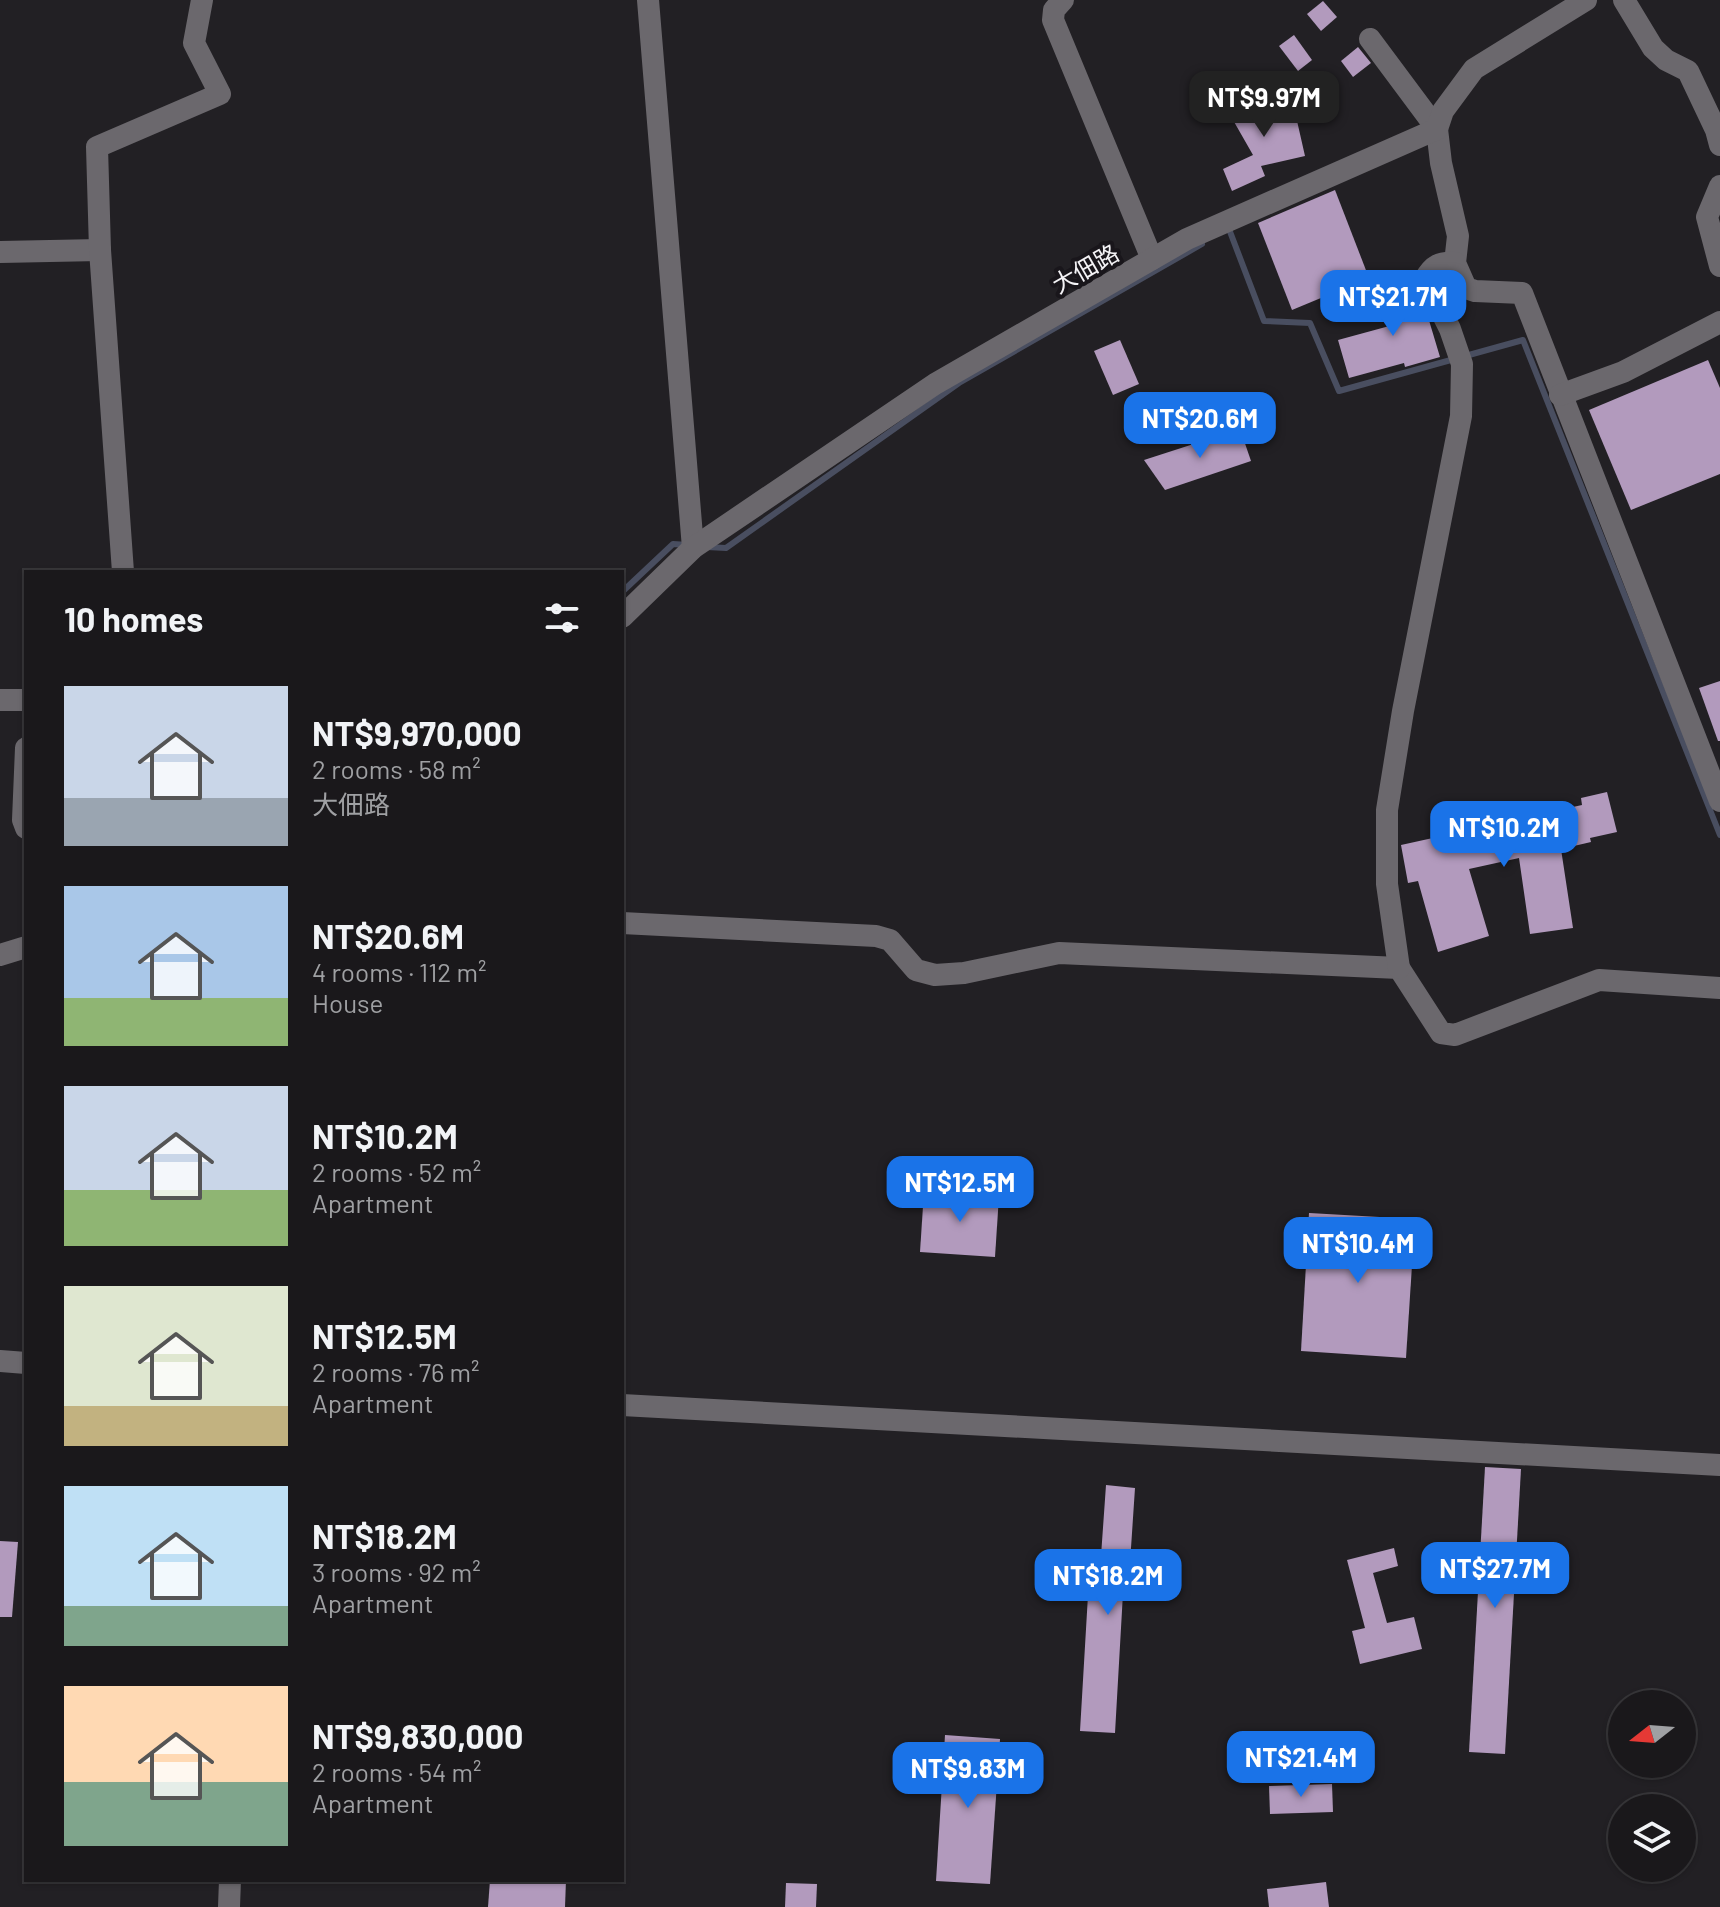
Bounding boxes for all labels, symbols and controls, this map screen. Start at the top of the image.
pin: NT$9.97M [1181,71,1347,139]
text: NT$9.97M [1207,81,1321,112]
street label: 大佃路 [1047,237,1123,299]
pin: NT$21.7M [1310,270,1476,338]
text: NT$21.7M [1338,280,1448,311]
pin: NT$20.6M [1117,392,1283,460]
text: NT$20.6M [1142,402,1258,433]
icon: filters [540,596,584,640]
text: 10 homes [64,598,203,639]
text: NT$9,970,000 [312,712,522,753]
icon: home [128,718,224,814]
text: 2 rooms · 58 m² [312,753,481,784]
text: 大佃路 [312,788,390,819]
pin: NT$10.2M [1421,801,1587,869]
text: NT$10.2M [1448,811,1560,842]
text: NT$20.6M [312,915,464,956]
icon: home [128,918,224,1014]
text: 4 rooms · 112 m² [312,956,486,987]
text: House [312,987,383,1018]
text: NT$10.2M [312,1115,458,1156]
icon: home [128,1118,224,1214]
text: 2 rooms · 52 m² [312,1156,481,1187]
pin: NT$12.5M [877,1156,1043,1224]
text: NT$12.5M [905,1166,1015,1197]
text: Apartment [312,1187,433,1218]
pin: NT$10.4M [1275,1217,1441,1285]
text: NT$10.4M [1302,1227,1414,1258]
text: NT$12.5M [312,1315,457,1356]
icon: home [128,1318,224,1414]
text: 2 rooms · 76 m² [312,1356,480,1387]
text: Apartment [312,1387,433,1418]
text: NT$18.2M [312,1515,457,1556]
icon: home [128,1518,224,1614]
pin: NT$27.7M [1412,1542,1578,1610]
pin: NT$18.2M [1025,1549,1191,1617]
text: NT$27.7M [1439,1552,1551,1583]
text: 3 rooms · 92 m² [312,1556,481,1587]
text: NT$18.2M [1053,1559,1163,1590]
text: Apartment [312,1587,433,1618]
north arrow [1608,1690,1696,1778]
map controls [1608,1690,1696,1882]
text: NT$9,830,000 [312,1715,523,1756]
icon: home [128,1718,224,1814]
pin: NT$21.4M [1218,1731,1384,1799]
text: NT$21.4M [1245,1741,1357,1772]
pin: NT$9.83M [885,1742,1051,1810]
text: NT$9.83M [911,1752,1025,1783]
text: 2 rooms · 54 m² [312,1756,482,1787]
text: Apartment [312,1787,433,1818]
button: layers [1608,1794,1696,1882]

